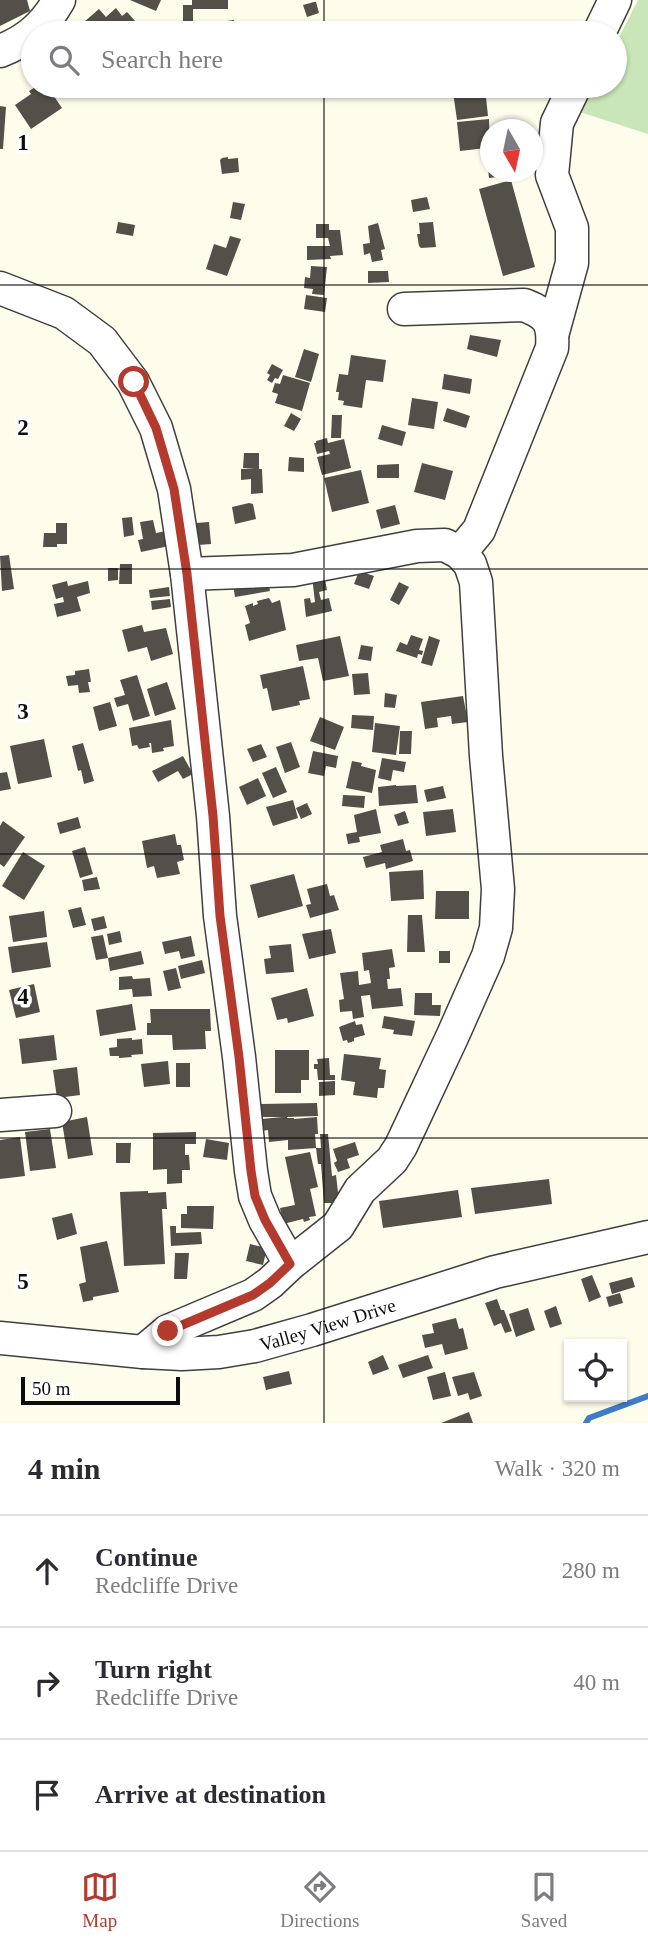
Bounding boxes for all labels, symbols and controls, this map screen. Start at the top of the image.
search box [21,21,627,98]
icon: search [45,41,83,79]
text: Search here [101,45,223,74]
north arrow [480,119,543,182]
text: 1 [17,130,29,155]
route start [118,366,149,397]
text: 2 [17,415,29,440]
text: 3 [17,699,29,724]
text: 4 [17,984,29,1009]
text: 5 [17,1269,29,1294]
street label: Valley View Drive [257,1294,398,1355]
route end [152,1315,183,1346]
map controls [564,1339,627,1402]
button: locate [564,1339,627,1402]
scale bar [21,1374,180,1406]
text: 50 m [32,1378,71,1399]
text: 4 min [28,1452,101,1485]
text: Walk · 320 m [495,1456,620,1481]
text: Continue [95,1543,198,1572]
icon: ahead [28,1552,66,1590]
text: 280 m [562,1558,620,1583]
text: Redcliffe Drive [95,1573,238,1598]
text: Turn right [95,1655,212,1684]
icon: right [28,1664,66,1702]
text: 40 m [573,1670,620,1695]
text: Redcliffe Drive [95,1685,238,1710]
icon: arrive [28,1776,66,1814]
text: Arrive at destination [95,1780,326,1809]
tab: Map [81,1868,119,1932]
tab: Directions [280,1868,359,1932]
tab: Saved [521,1868,567,1932]

